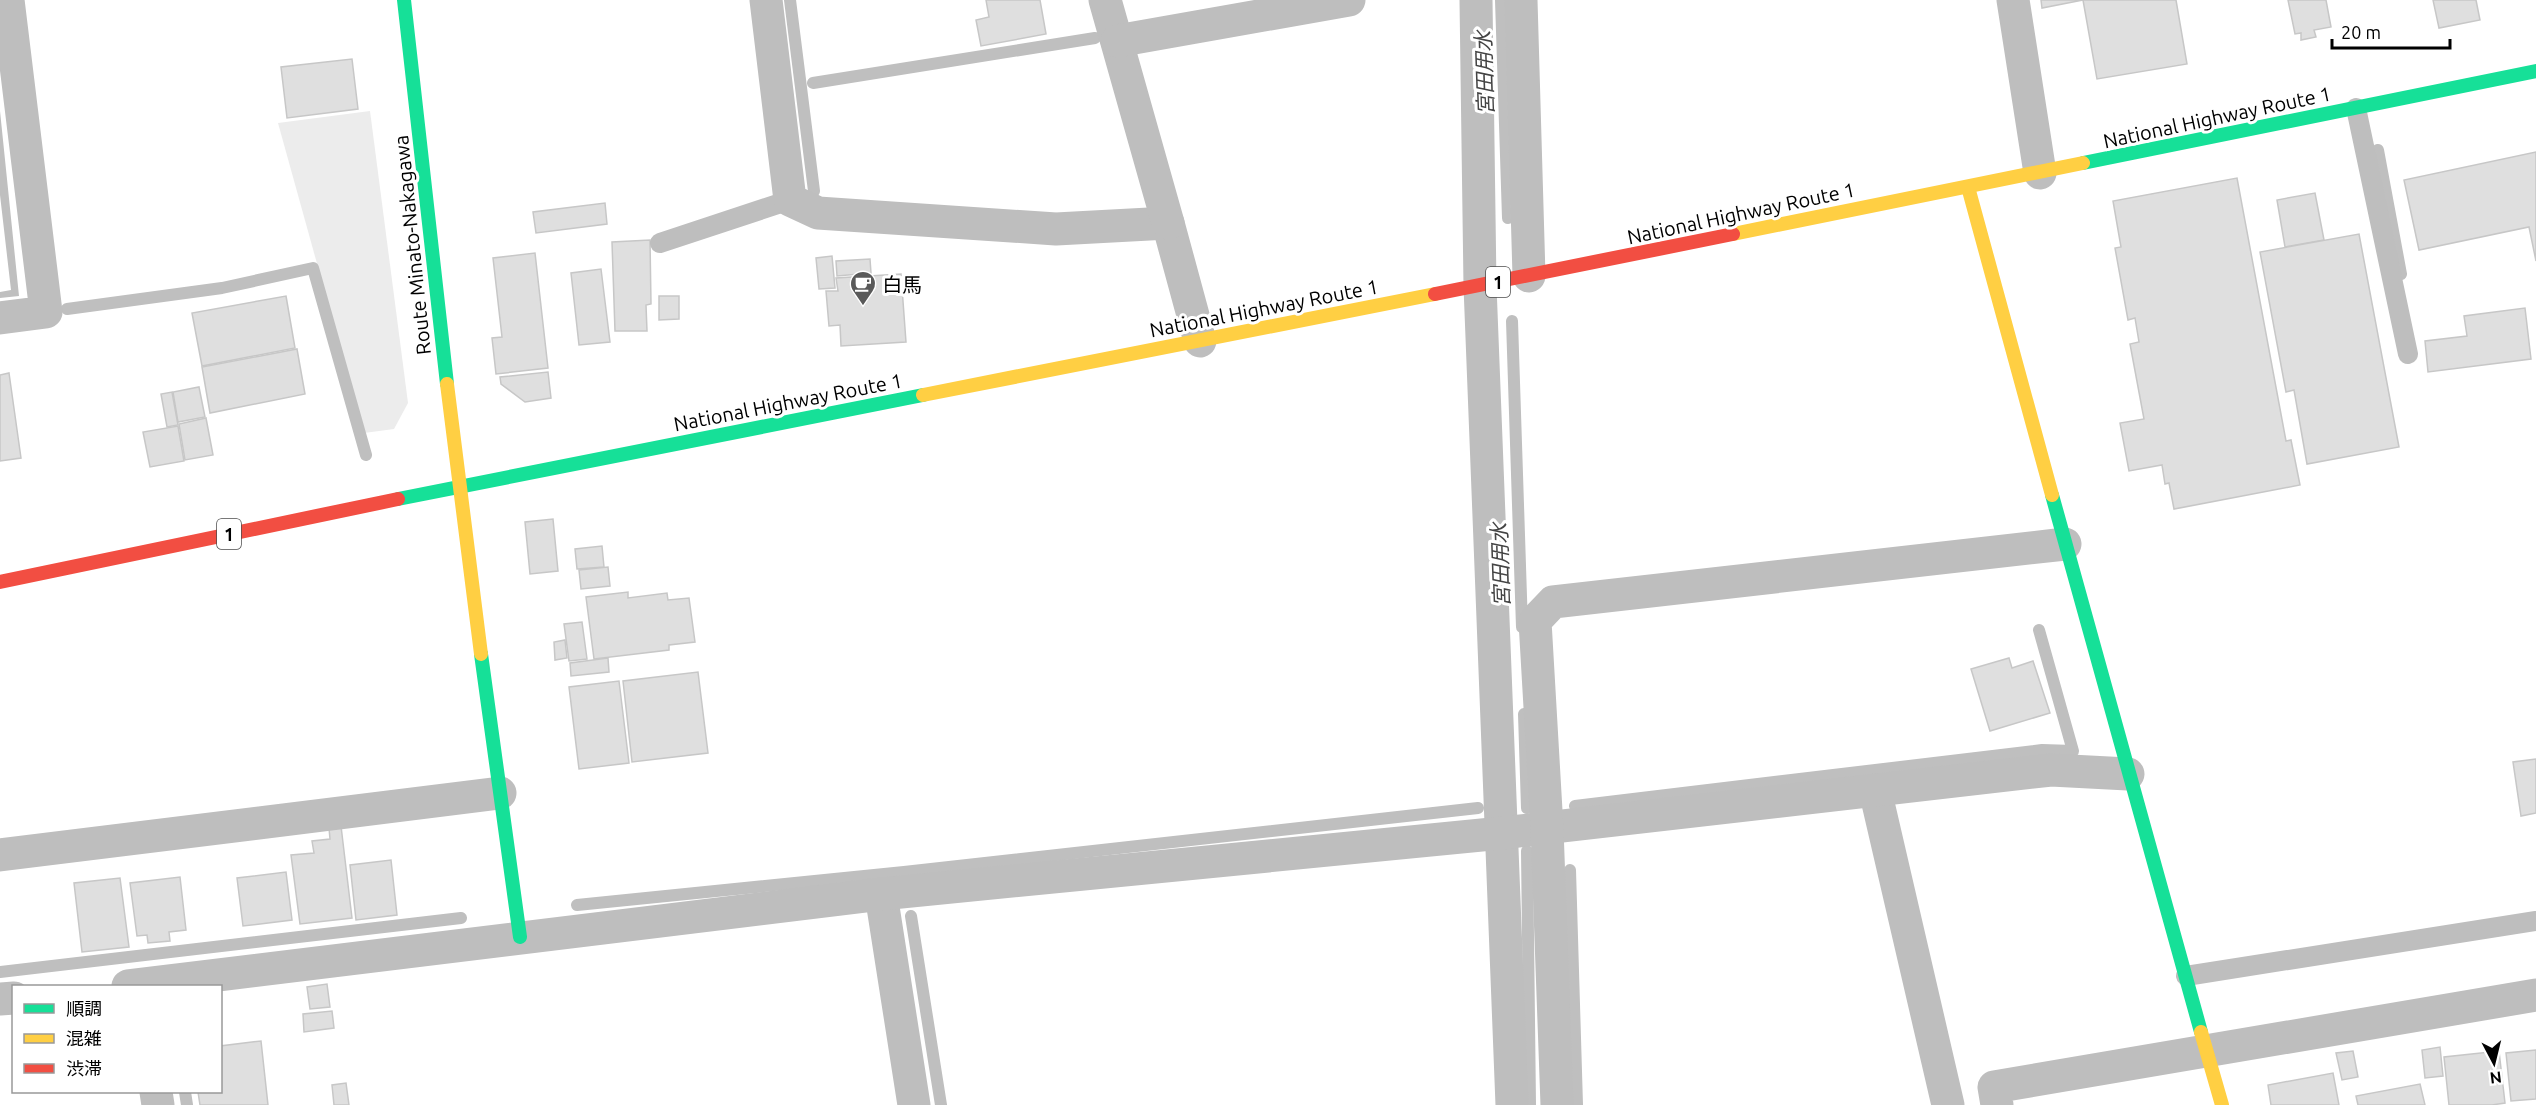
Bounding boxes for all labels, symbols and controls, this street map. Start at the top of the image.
scale bar [2332,12,2450,50]
text: 20 m [2341,22,2381,42]
water label: 宮田用水 [1470,29,1497,115]
street label: National Highway Route 1 [2101,82,2333,152]
street label: Route Minato-Nakagawa [389,134,435,356]
street label: National Highway Route 1 [1625,178,1857,248]
road number: 1 [1486,267,1510,297]
cafe icon: 白馬 [848,269,878,307]
place label: 白馬 [882,273,922,296]
street label: National Highway Route 1 [1148,275,1380,341]
street label: National Highway Route 1 [672,369,904,435]
road number: 1 [217,519,241,549]
water label: 宮田用水 [1486,521,1513,607]
legend [12,985,222,1093]
text: 順調 [66,998,102,1018]
text: 混雑 [66,1028,102,1048]
north arrow [2464,1033,2524,1093]
text: 渋滞 [66,1058,102,1078]
text: N [2489,1068,2503,1088]

